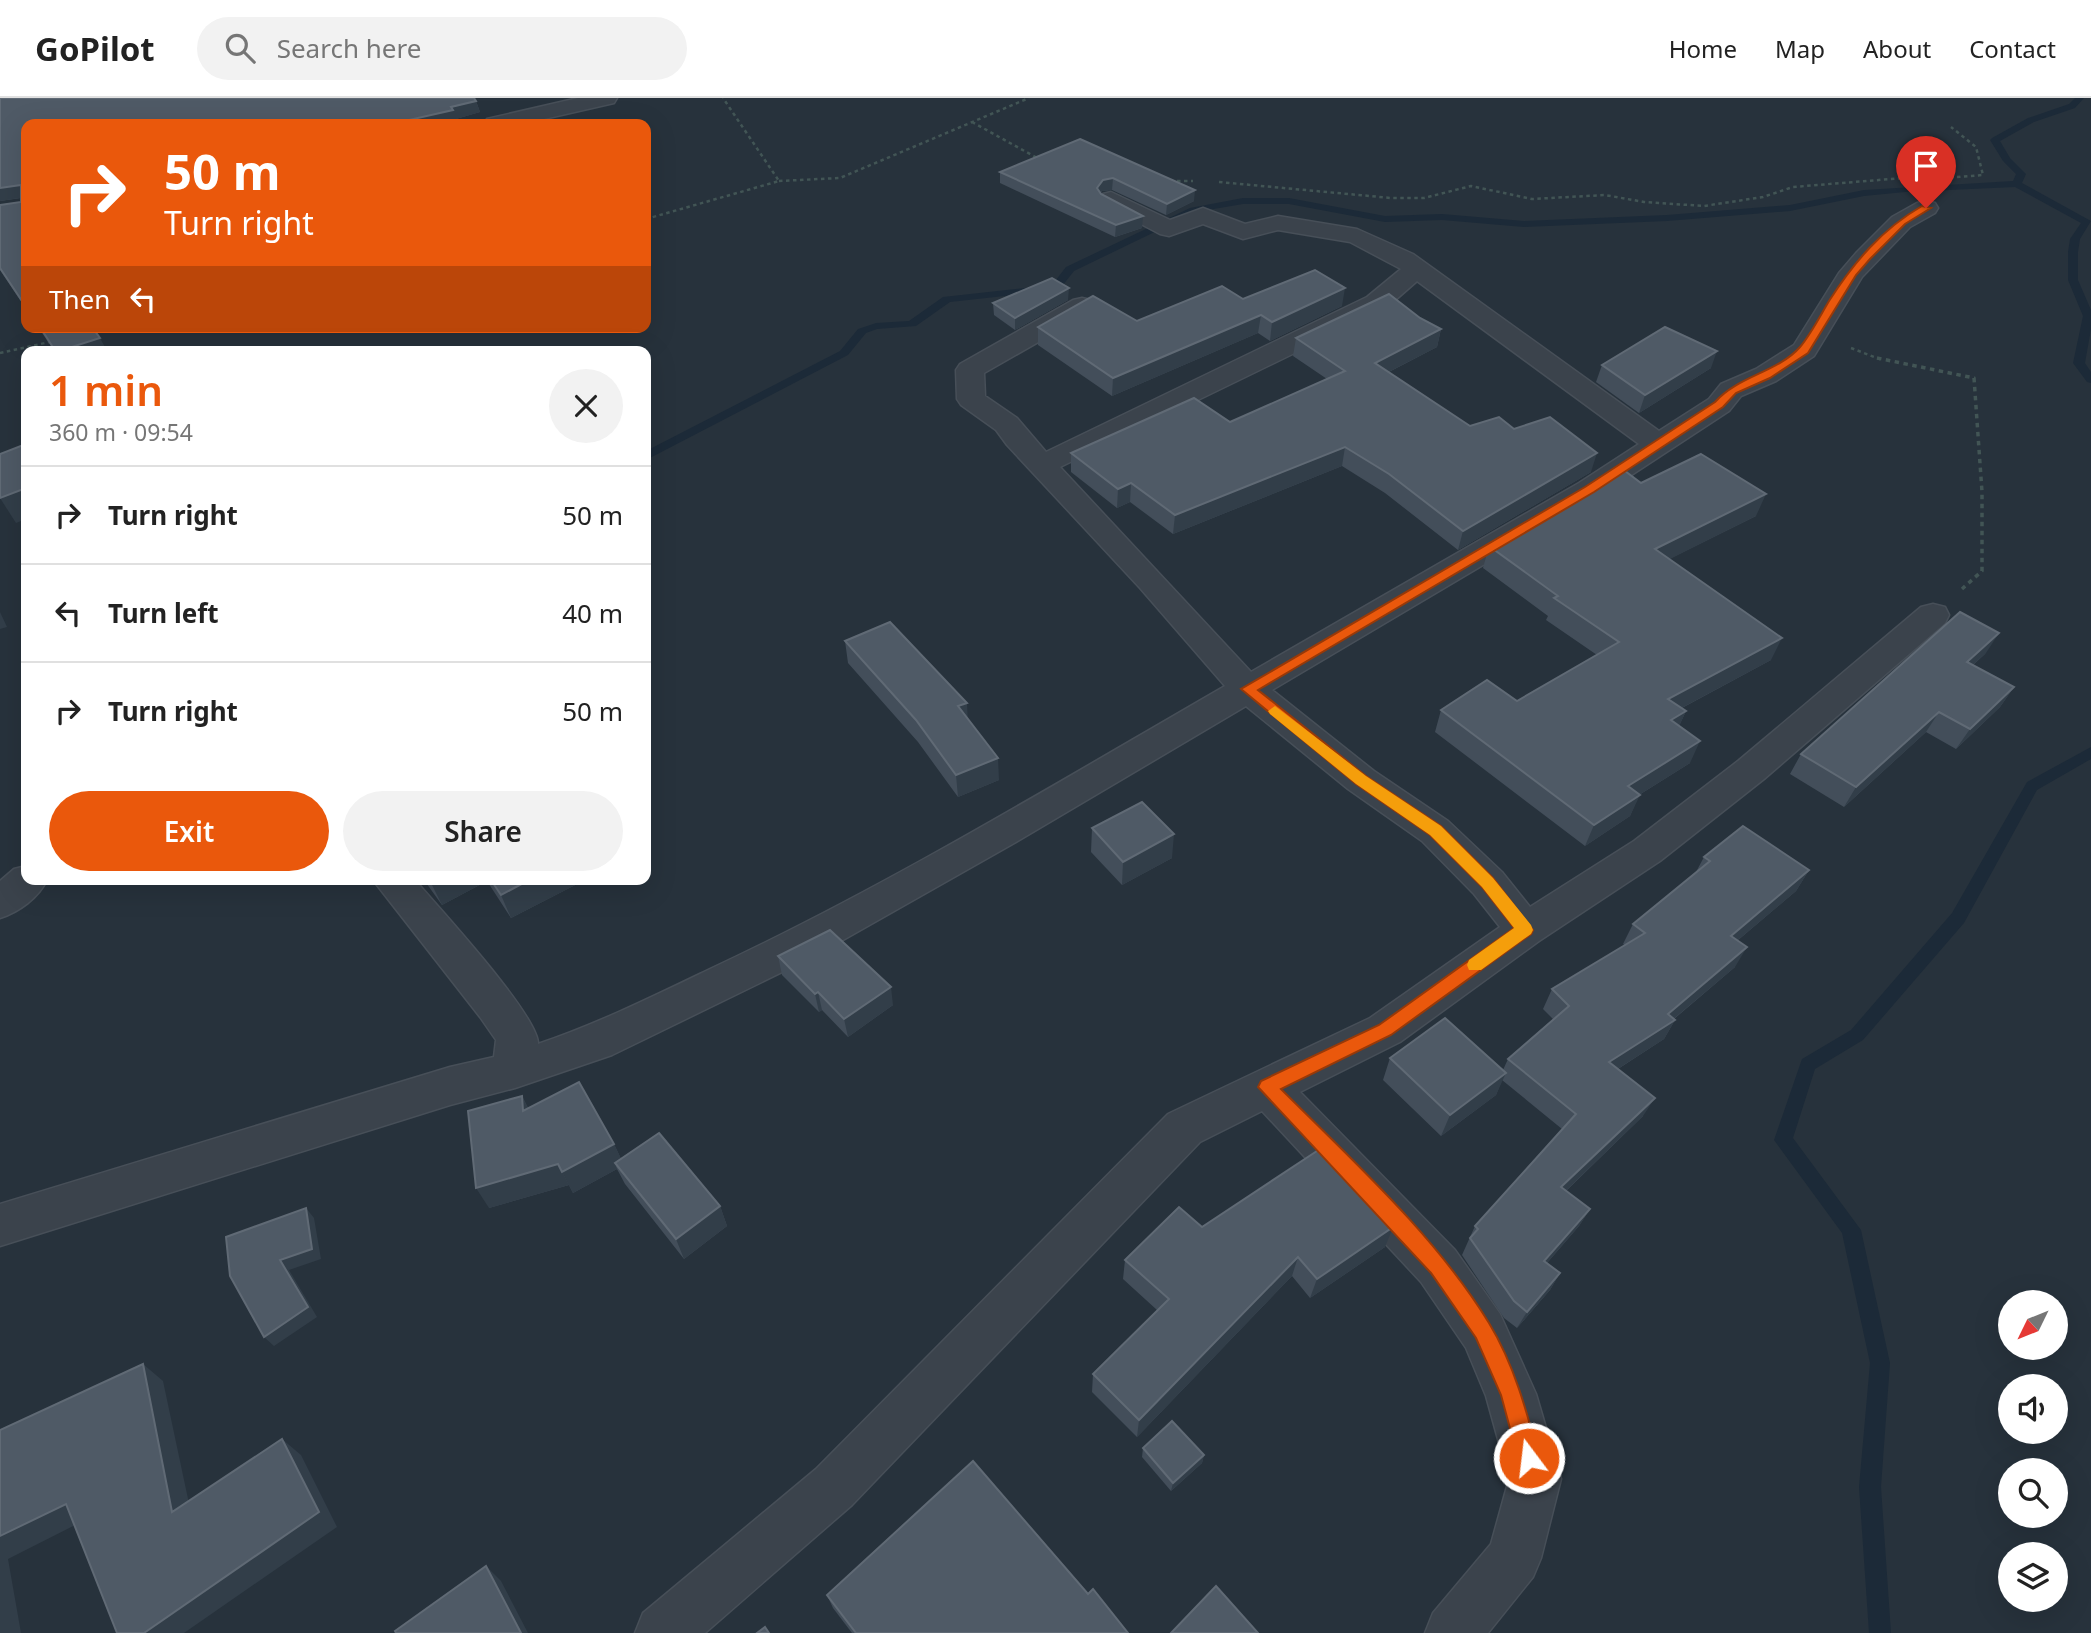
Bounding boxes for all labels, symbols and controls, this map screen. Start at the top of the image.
search box [197,17,687,80]
text: GoPilot [35,26,155,71]
icon: search [221,29,259,67]
text: Search here [277,30,421,66]
text: Home [1669,32,1737,65]
text: Map [1775,32,1825,65]
text: About [1863,32,1931,65]
text: Contact [1969,32,2056,65]
pin [1896,136,1956,208]
text: 50 m [164,138,281,204]
icon: right [49,147,140,238]
icon: arrive [1907,147,1945,185]
text: Turn right [164,201,314,244]
icon: left [124,280,162,318]
text: Then [49,281,110,317]
text: 1 min [49,361,163,418]
button: close [549,369,623,443]
text: 360 m · 09:54 [49,416,193,448]
icon: right [49,496,87,534]
text: Turn right [108,497,238,533]
text: 50 m [562,497,623,533]
icon: left [49,594,87,632]
text: Turn left [108,595,219,631]
text: 40 m [562,595,623,631]
icon: right [49,692,87,730]
text: Turn right [108,693,238,729]
text: 50 m [562,693,623,729]
button: Exit [49,791,329,871]
button: Share [343,791,623,871]
north arrow [1998,1290,2068,1360]
map controls [1998,1290,2068,1612]
button: sound [1998,1374,2068,1444]
position arrow [1492,1421,1566,1495]
button: search [1998,1458,2068,1528]
button: layers [1998,1542,2068,1612]

